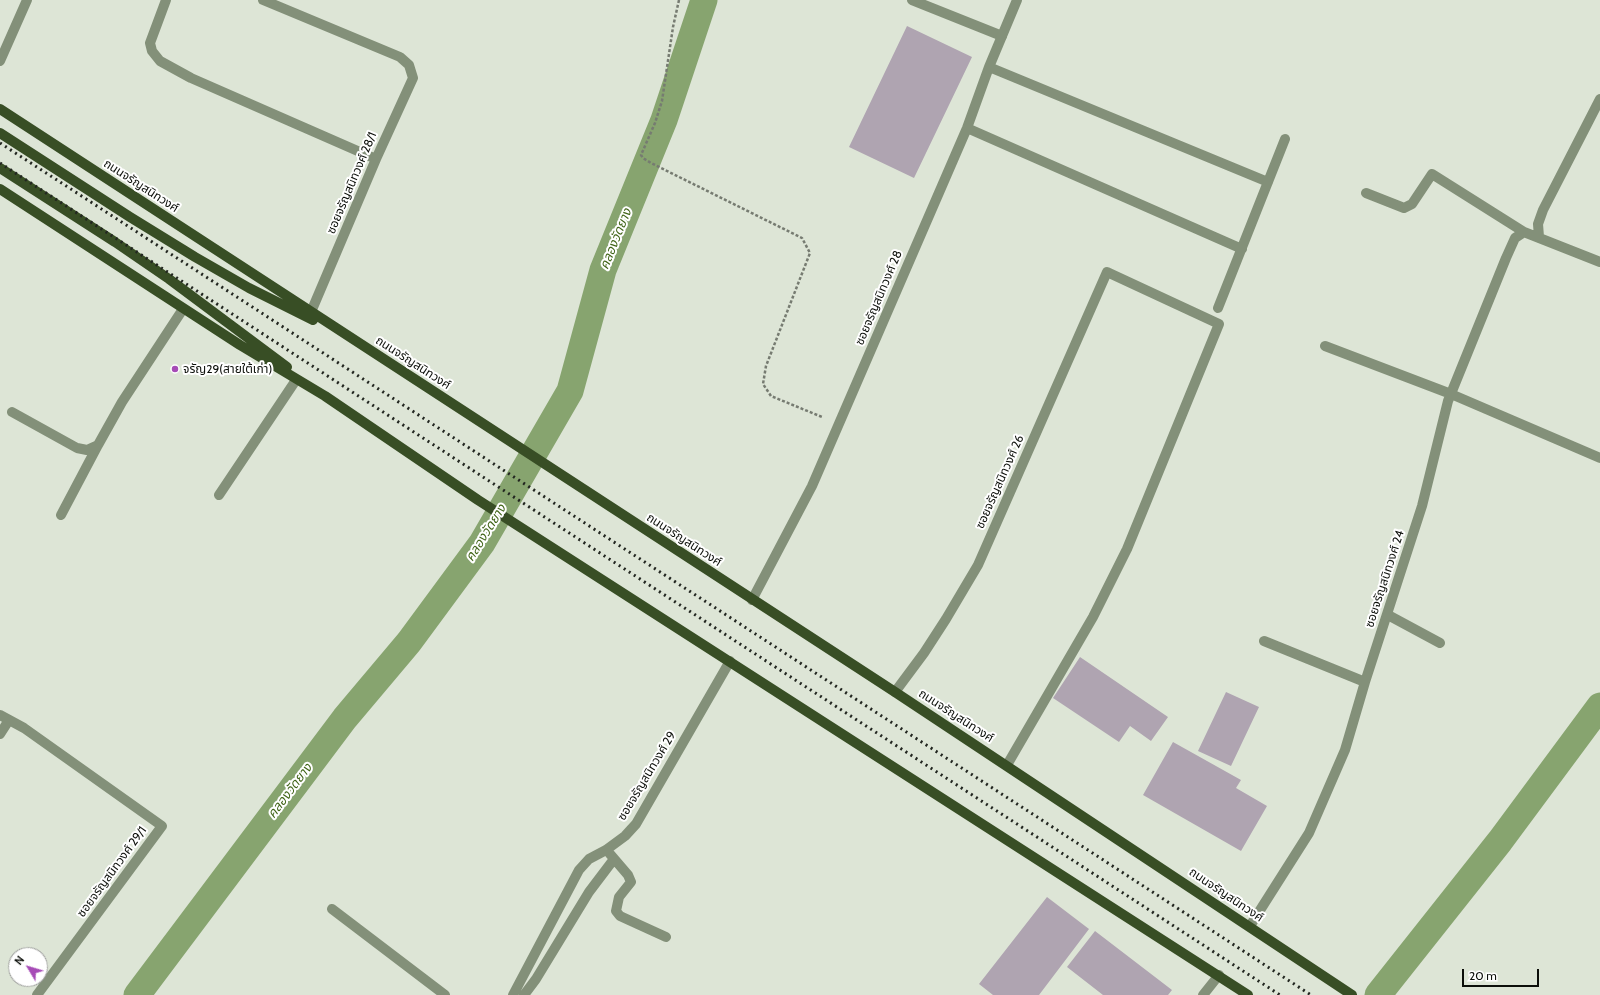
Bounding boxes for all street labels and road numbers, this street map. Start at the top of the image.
street label: ซอยจรัญสนิทวงศ์ 28/1 [324,130,380,236]
street label: ถนนจรัญสนิทวงศ์ [101,156,181,216]
street label: ซอยจรัญสนิทวงศ์ 28 [853,248,905,348]
street label: ถนนจรัญสนิทวงศ์ [373,333,453,393]
street label: ซอยจรัญสนิทวงศ์ 26 [973,433,1027,531]
street label: ถนนจรัญสนิทวงศ์ [644,510,724,570]
street label: ซอยจรัญสนิทวงศ์ 24 [1363,529,1407,629]
street label: ถนนจรัญสนิทวงศ์ [916,686,996,746]
street label: ซอยจรัญสนิทวงศ์ 29 [615,729,679,823]
street label: ซอยจรัญสนิทวงศ์ 29/1 [74,824,150,920]
street label: ถนนจรัญสนิทวงศ์ [1186,865,1266,925]

